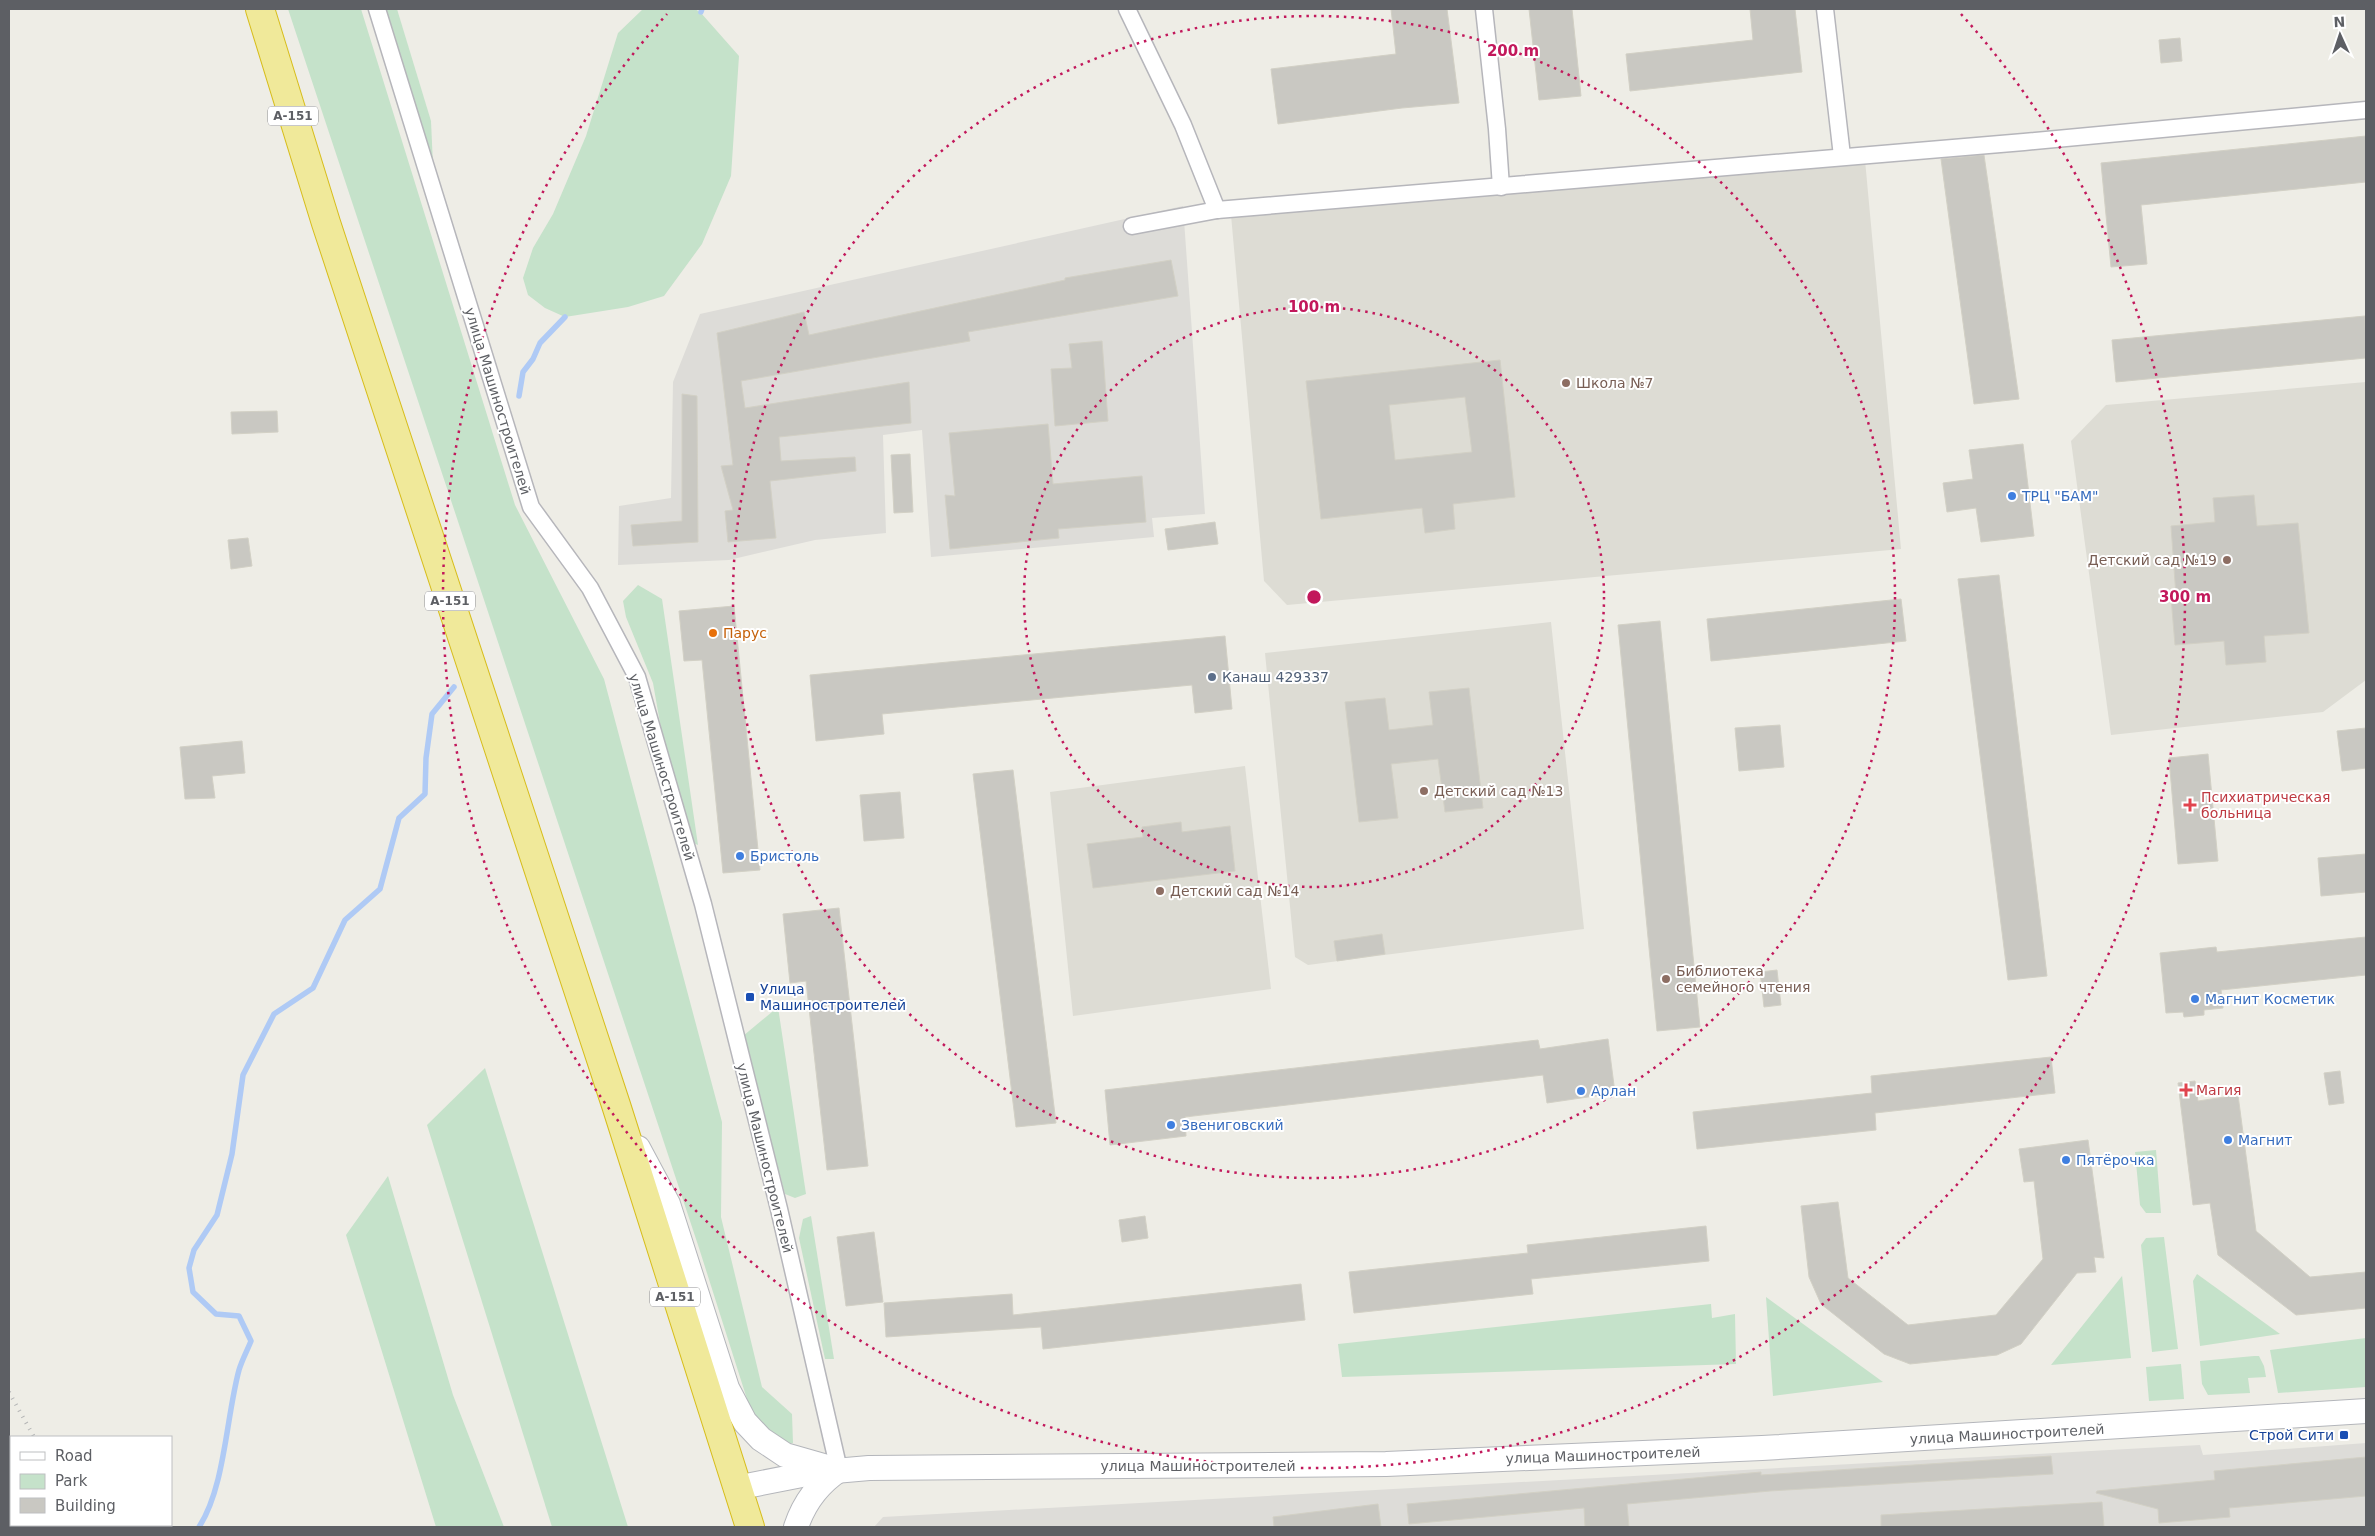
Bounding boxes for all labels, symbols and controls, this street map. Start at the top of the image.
north arrow [2315,10,2365,60]
text: N [2333,14,2346,30]
text: 200 m [1487,42,1539,60]
road number: А-151 [268,106,318,125]
text: 100 m [1288,298,1340,316]
street label: улица Машиностроителей [462,305,534,497]
place label: Школа №7 [1576,375,1653,391]
marker: Школа №7 [1560,377,1572,389]
place label: ТРЦ "БАМ" [2021,488,2098,504]
marker: ТРЦ "БАМ" [2006,490,2018,502]
place label: Детский сад №19 [2088,552,2217,568]
marker: Детский сад №19 [2221,554,2233,566]
centre of rings [1305,588,1323,606]
text: 300 m [2159,588,2211,606]
road number: А-151 [425,592,475,610]
place label: Парус [723,625,767,641]
marker: Парус [707,627,719,639]
place label: Канаш 429337 [1222,669,1329,685]
street label: улица Машиностроителей [626,671,698,863]
marker: Канаш 429337 [1206,671,1218,683]
place label: Детский сад №13 [1434,783,1563,799]
marker: Детский сад №13 [1418,785,1430,797]
place label: Психиатрическая больница [2201,789,2330,821]
marker: Психиатрическая больница [2183,798,2197,812]
place label: Бристоль [750,848,819,864]
marker: Бристоль [734,850,746,862]
place label: Детский сад №14 [1170,883,1299,899]
marker: Детский сад №14 [1154,885,1166,897]
place label: Библиотека семейного чтения [1676,963,1810,995]
marker: Библиотека семейного чтения [1660,973,1672,985]
place label: Улица Машиностроителей [760,981,906,1013]
marker: Улица Машиностроителей [744,991,756,1003]
place label: Магнит Косметик [2205,991,2335,1007]
marker: Магнит Косметик [2189,993,2201,1005]
street label: улица Машиностроителей [734,1061,796,1255]
place label: Магия [2196,1082,2242,1098]
place label: Арлан [1591,1083,1636,1099]
marker: Магия [2180,1084,2192,1096]
marker: Арлан [1575,1085,1587,1097]
place label: Звениговский [1181,1117,1284,1133]
marker: Звениговский [1165,1119,1177,1131]
place label: Магнит [2238,1132,2292,1148]
marker: Магнит [2222,1134,2234,1146]
place label: Пятёрочка [2076,1152,2154,1168]
marker: Пятёрочка [2060,1154,2072,1166]
road number: А-151 [650,1288,700,1306]
street label: улица Машиностроителей [1909,1421,2105,1447]
place label: Строй Сити [2249,1427,2334,1443]
marker: Строй Сити [2338,1429,2350,1441]
legend [10,1436,172,1526]
street label: улица Машиностроителей [1505,1444,1701,1466]
text: Road [55,1447,93,1465]
street label: улица Машиностроителей [1100,1458,1296,1474]
text: Park [55,1472,88,1490]
text: Building [55,1497,116,1515]

